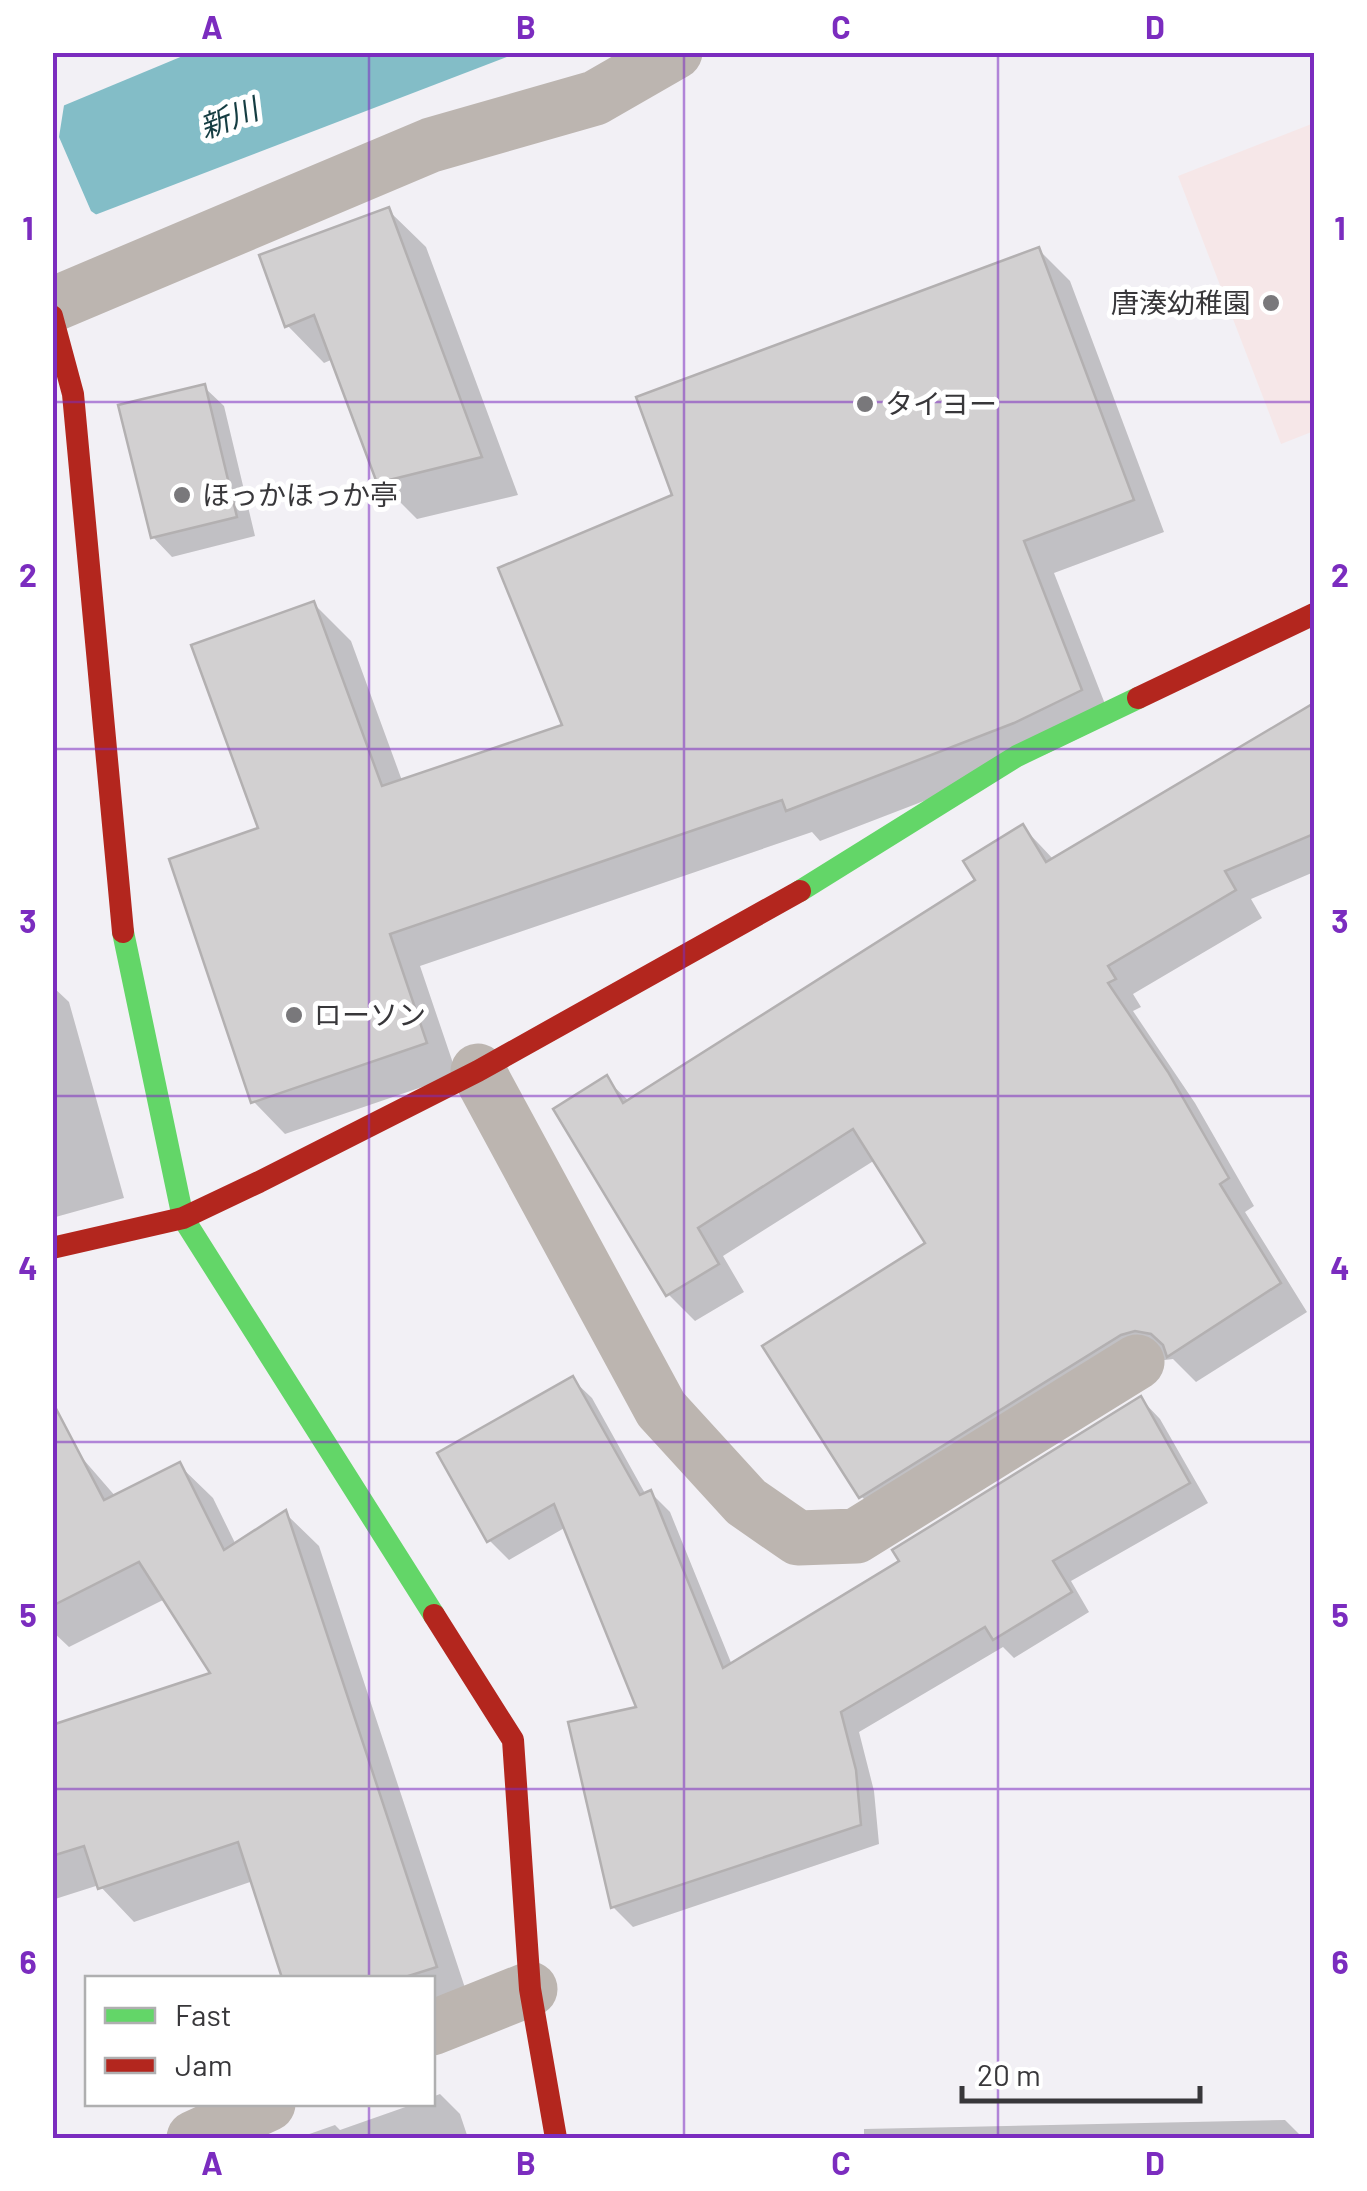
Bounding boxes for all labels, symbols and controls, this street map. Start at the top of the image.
text: A [201,7,223,45]
text: B [516,7,536,45]
text: C [831,7,851,45]
text: D [1145,7,1165,45]
water label: 新川 [194,89,266,145]
text: 1 [22,208,34,246]
text: 1 [1334,208,1346,246]
place label: 唐湊幼稚園 [1111,285,1251,319]
marker: 唐湊幼稚園 [1260,292,1282,314]
place label: タイヨー [885,386,997,420]
marker: タイヨー [854,393,876,415]
place label: ほっかほっか亭 [202,477,398,511]
marker: ほっかほっか亭 [171,484,193,506]
text: 2 [19,555,37,593]
text: 2 [1331,555,1349,593]
text: 3 [19,901,37,939]
text: 3 [1331,901,1349,939]
place label: ローソン [314,997,426,1031]
marker: ローソン [283,1004,305,1026]
text: 4 [18,1248,38,1286]
text: 4 [1330,1248,1350,1286]
text: 5 [19,1595,37,1633]
text: 5 [1331,1595,1349,1633]
text: 6 [19,1942,37,1980]
text: 6 [1331,1942,1349,1980]
legend [85,1976,435,2106]
text: Fast [175,1996,232,2032]
scale bar [962,2041,1200,2103]
text: Jam [175,2046,232,2082]
text: 20 m [977,2056,1041,2092]
text: A [201,2143,223,2181]
text: B [516,2143,536,2181]
text: C [831,2143,851,2181]
text: D [1145,2143,1165,2181]

